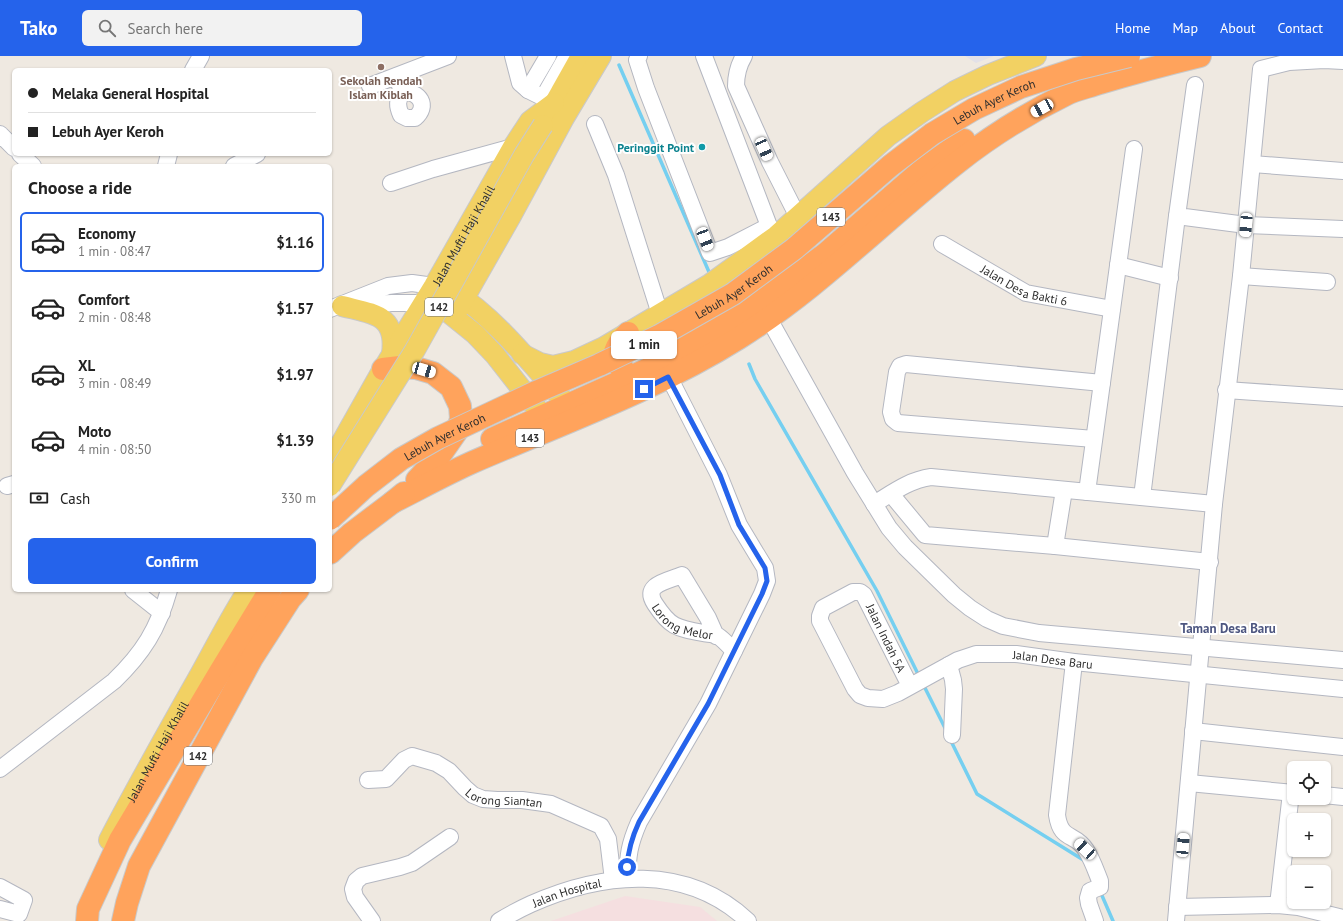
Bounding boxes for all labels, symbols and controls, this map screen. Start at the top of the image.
search box [82,10,362,46]
text: Tako [20,16,58,40]
icon: search [96,17,118,39]
text: Search here [128,19,203,38]
text: Home [1115,19,1150,37]
text: Map [1172,19,1198,37]
text: About [1220,19,1256,37]
text: Contact [1278,19,1323,37]
marker: Sekolah Rendah Islam Kiblah [376,62,386,72]
place label: Sekolah Rendah Islam Kiblah [340,73,422,102]
street label: Lebuh Ayer Keroh [950,75,1037,127]
text: Melaka General Hospital [52,84,209,103]
car [1029,97,1055,119]
text: Lebuh Ayer Keroh [52,122,164,141]
car [754,136,774,162]
place label: Peringgit Point [617,140,695,155]
marker: Peringgit Point [697,142,707,152]
text: Choose a ride [28,176,132,199]
street label: Jalan Mufti Haji Khalil [428,182,498,289]
road number: 143 [817,208,845,226]
car [1239,213,1253,237]
icon: car [30,224,66,260]
text: Economy [78,224,136,243]
car [695,226,715,252]
text: $1.16 [276,233,314,252]
text: 1 min · 08:47 [78,243,151,260]
street label: Lebuh Ayer Keroh [692,260,775,322]
street label: Jalan Desa Bakti 6 [978,261,1069,308]
icon: car [30,290,66,326]
text: Comfort [78,290,130,309]
road number: 142 [425,298,453,316]
text: $1.57 [276,299,314,318]
text: 2 min · 08:48 [78,309,151,326]
callout: 1 min [611,331,677,359]
text: 1 min [628,336,660,353]
icon: car [30,356,66,392]
text: XL [78,356,95,375]
car [411,361,437,379]
text: $1.97 [276,365,314,384]
text: 3 min · 08:49 [78,375,151,392]
route end [635,380,653,398]
street label: Lebuh Ayer Keroh [401,409,487,463]
icon: car [30,422,66,458]
text: Moto [78,422,111,441]
road number: 143 [516,429,544,447]
text: $1.39 [276,431,314,450]
text: 4 min · 08:50 [78,441,151,458]
icon: cash [28,487,50,509]
text: Cash [60,489,90,508]
text: 330 m [281,490,316,507]
button: Confirm [28,538,316,584]
street label: Lorong Melor [649,600,714,642]
street label: Jalan Indah 5A [862,600,909,675]
district label: Taman Desa Baru [1180,620,1276,637]
street label: Jalan Desa Baru [1012,647,1093,671]
street label: Jalan Mufti Haji Khalil [123,698,191,805]
road number: 142 [184,747,212,765]
map controls [1287,761,1331,909]
button: locate [1287,761,1331,805]
street label: Lorong Siantan [463,785,543,810]
button: + [1287,813,1331,857]
car [1176,833,1190,857]
car [1072,836,1098,862]
route start [618,858,636,876]
button: − [1287,865,1331,909]
street label: Jalan Hospital [529,875,603,910]

